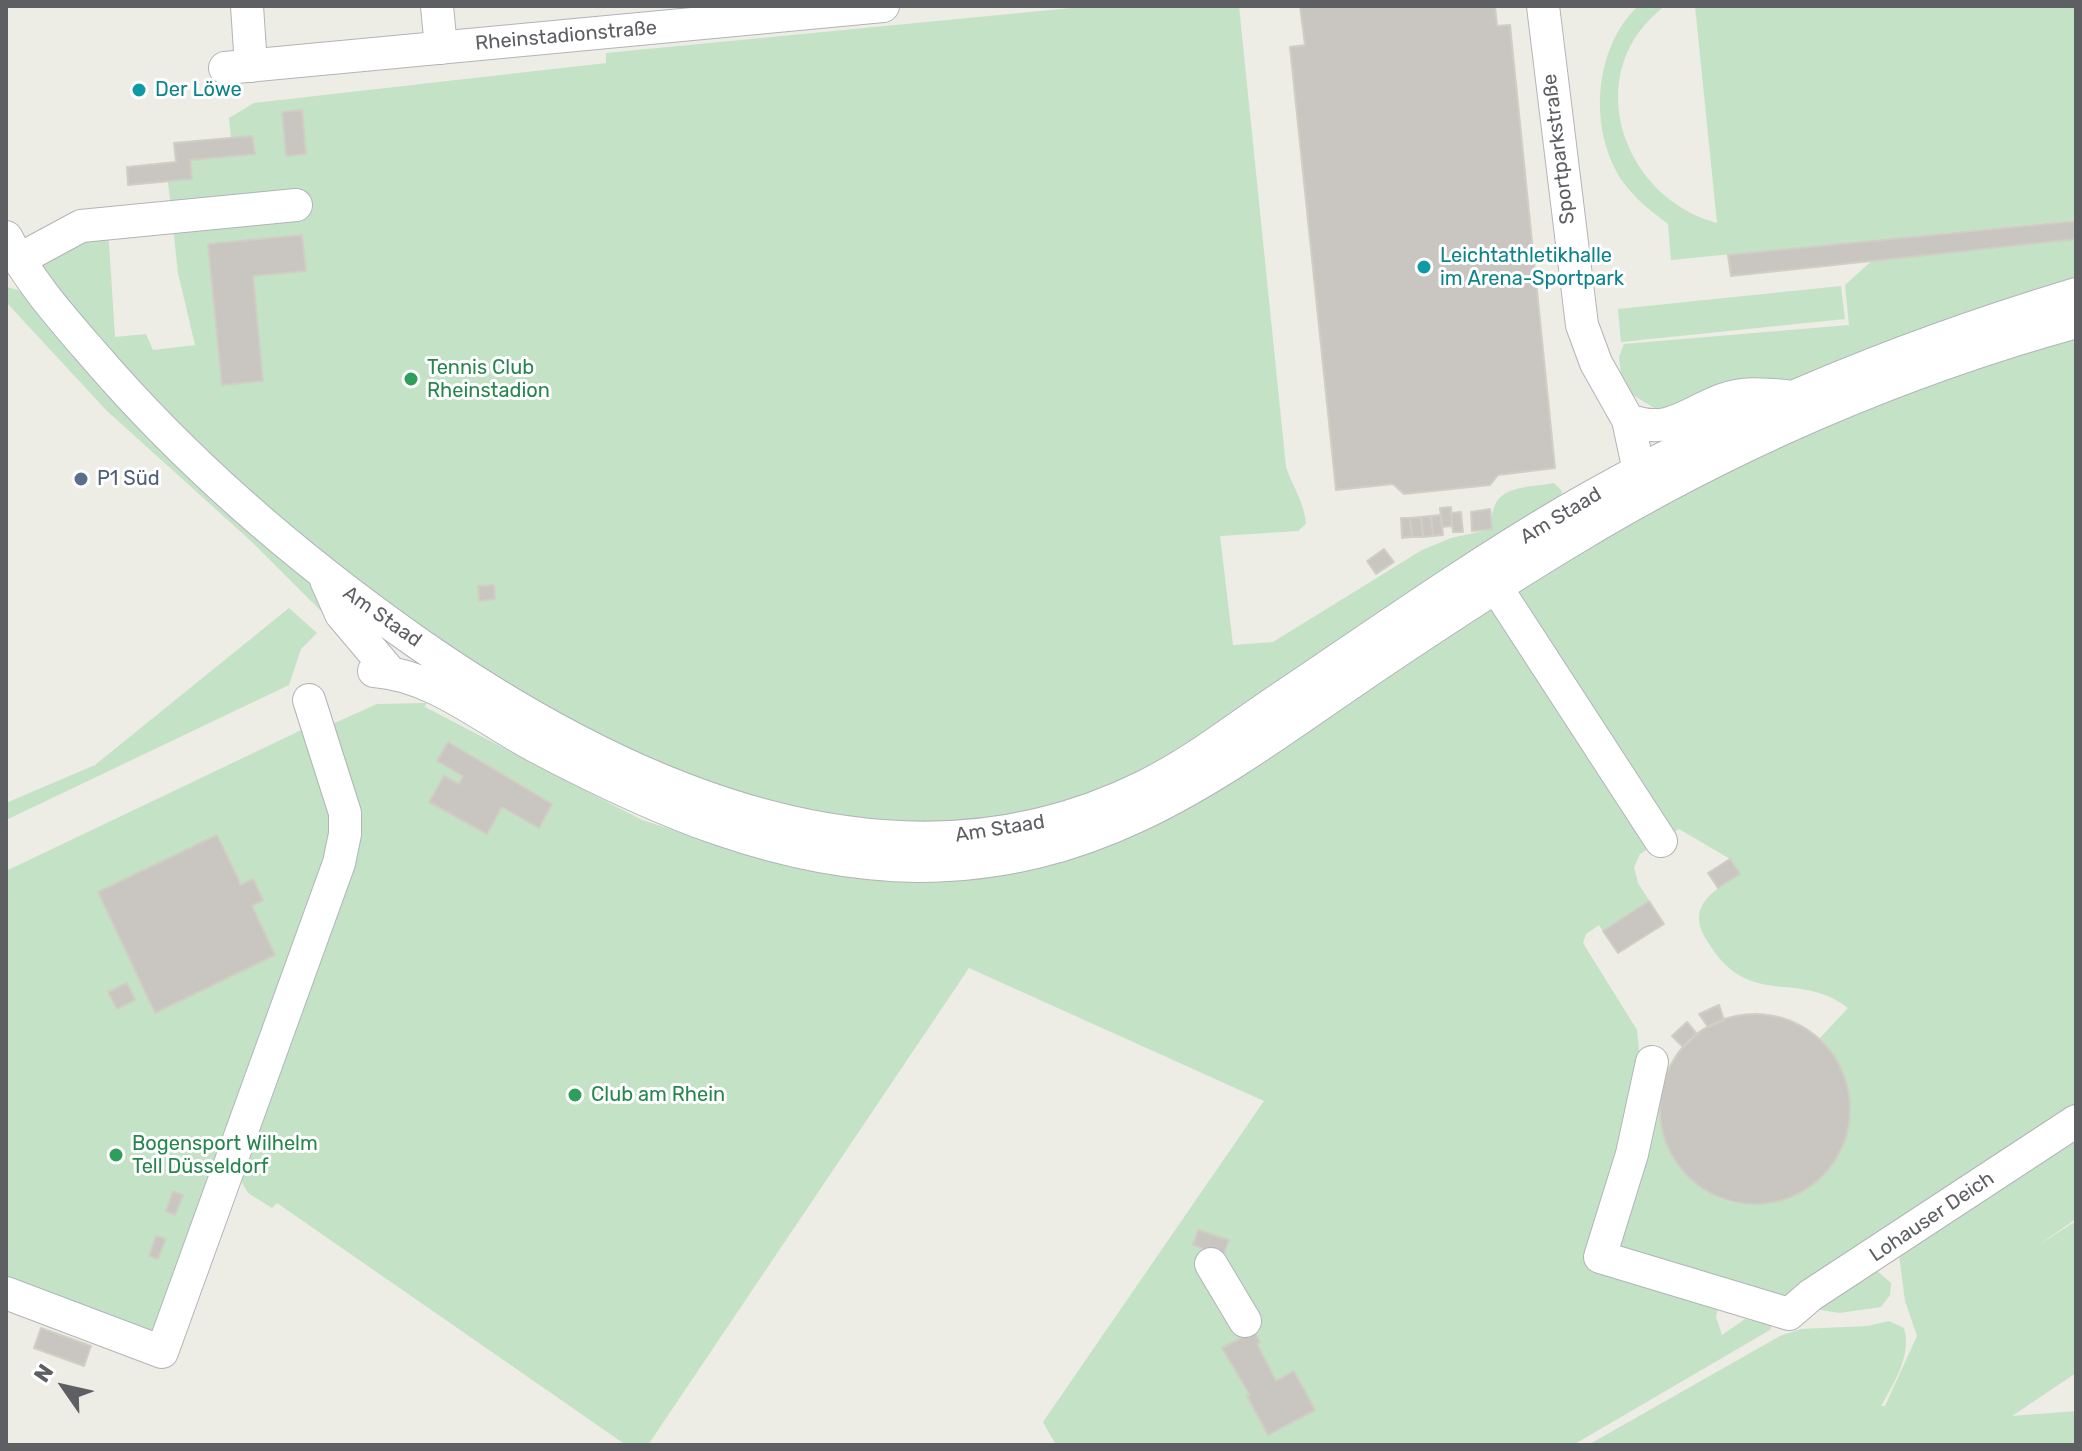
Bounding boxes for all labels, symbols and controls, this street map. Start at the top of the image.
street label: Rheinstadionstraße [474,16,658,56]
street label: Sportparkstraße [1538,72,1580,226]
place label: Der Löwe [155,78,242,102]
marker: Der Löwe [130,81,148,99]
place label: Leichtathletikhalle im Arena-Sportpark [1440,244,1624,291]
marker: Leichtathletikhalle im Arena-Sportpark [1415,258,1433,276]
place label: Tennis Club Rheinstadion [427,356,550,403]
marker: Tennis Club Rheinstadion [402,370,420,388]
place label: P1 Süd [97,467,160,491]
marker: P1 Süd [72,470,90,488]
street label: Am Staad [1516,482,1606,550]
street label: Am Staad [338,581,426,653]
street label: Am Staad [954,810,1046,848]
place label: Club am Rhein [591,1083,725,1107]
marker: Club am Rhein [566,1086,584,1104]
place label: Bogensport Wilhelm Tell Düsseldorf [132,1132,318,1179]
marker: Bogensport Wilhelm Tell Düsseldorf [107,1146,125,1164]
street label: Lohauser Deich [1865,1167,1999,1267]
north arrow [24,1347,104,1427]
text: N [28,1359,59,1387]

